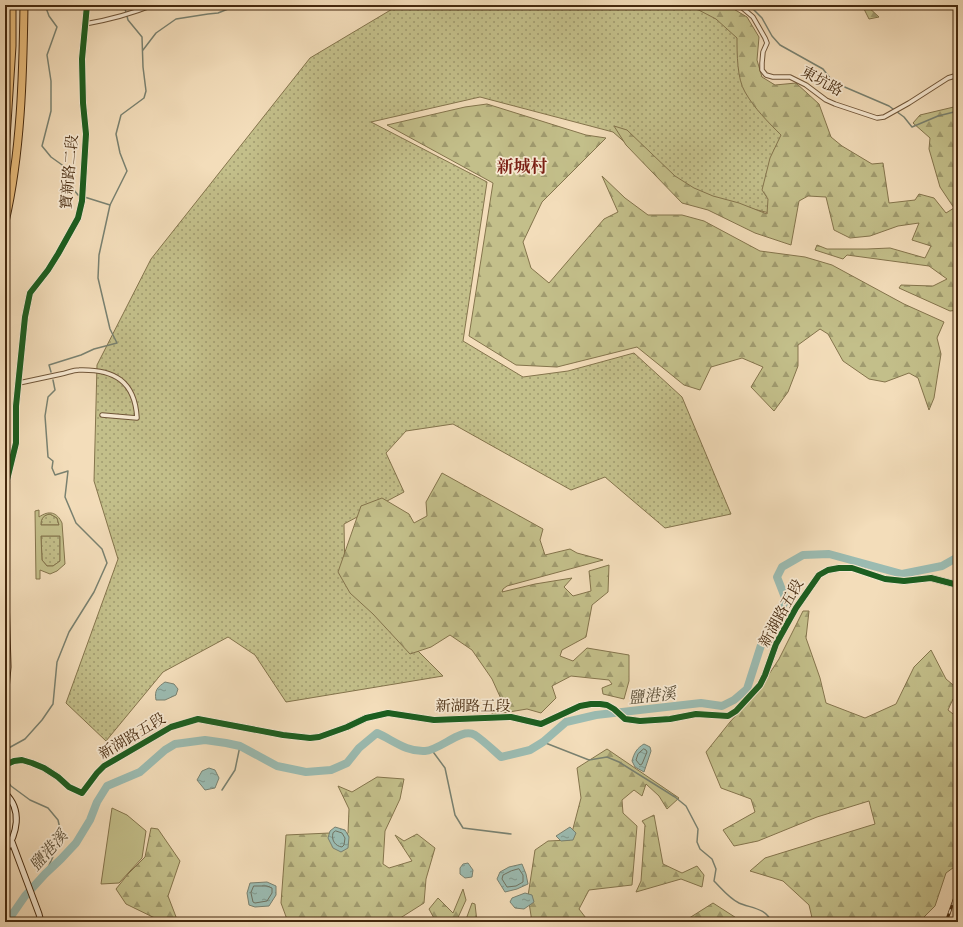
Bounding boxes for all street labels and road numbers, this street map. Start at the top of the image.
street label: 東坑路 [796,62,846,102]
street label: 寶新路二段 [57,134,84,210]
street label: 新湖路五段 [755,576,810,652]
street label: 新湖路五段 [435,697,511,718]
street label: 新湖路五段 [95,709,170,766]

